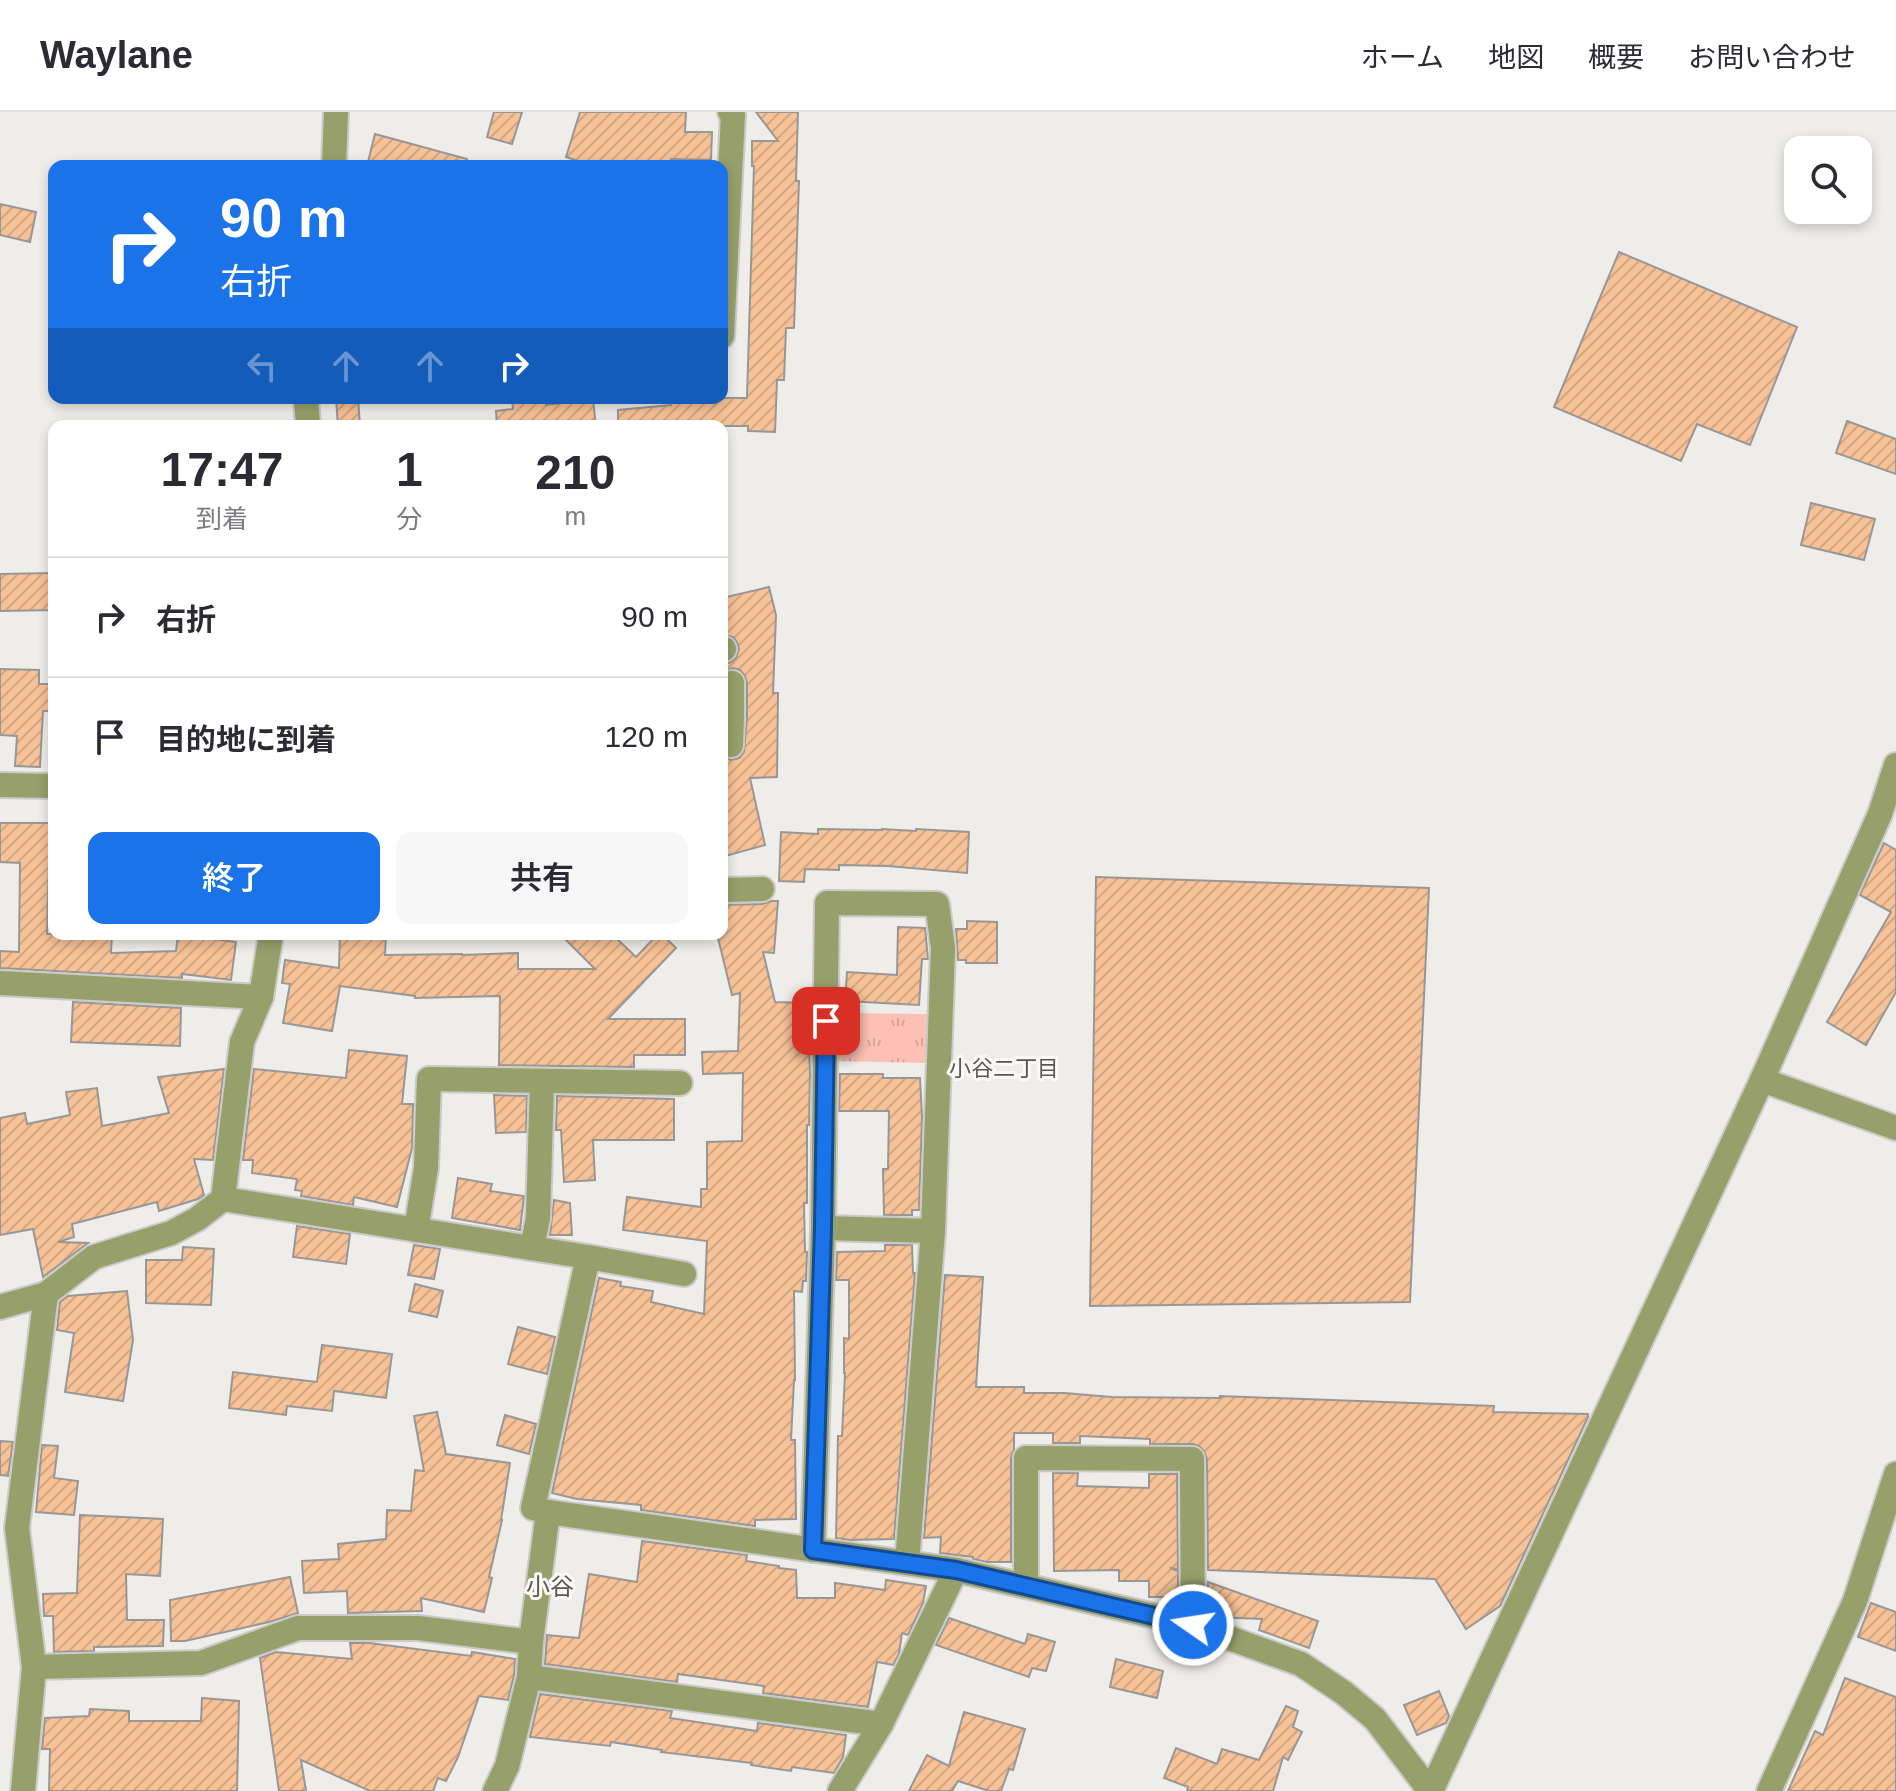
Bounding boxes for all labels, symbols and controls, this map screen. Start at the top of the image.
text: Waylane [40,34,193,76]
text: ホーム [1361,42,1444,73]
text: 地図 [1488,42,1544,73]
text: 概要 [1588,42,1644,73]
text: お問い合わせ [1688,42,1856,73]
map controls [1784,136,1872,224]
button: search [1784,136,1872,224]
text: 90 m [220,186,348,249]
icon: right [88,192,192,296]
text: 右折 [220,261,292,302]
icon: left [240,344,284,388]
icon: ahead [324,344,368,388]
icon: ahead [408,344,452,388]
icon: right [492,344,536,388]
text: 17:47 [161,443,283,496]
text: 1 [396,443,423,496]
text: 210 [535,446,615,499]
text: m [565,501,586,531]
text: 到着 [196,504,248,534]
text: 分 [396,504,422,534]
icon: right [88,595,132,639]
text: 90 m [621,600,688,633]
text: 右折 [156,603,216,636]
icon: arrive [88,715,132,759]
text: 120 m [605,720,688,753]
text: 目的地に到着 [156,723,336,756]
button: 終了 [88,832,380,924]
button: 共有 [396,832,688,924]
pin [792,987,860,1055]
icon: arrive [804,999,848,1043]
district label: 小谷二丁目 [949,1056,1059,1081]
district label: 小谷 [526,1573,574,1600]
position arrow [1151,1583,1235,1667]

